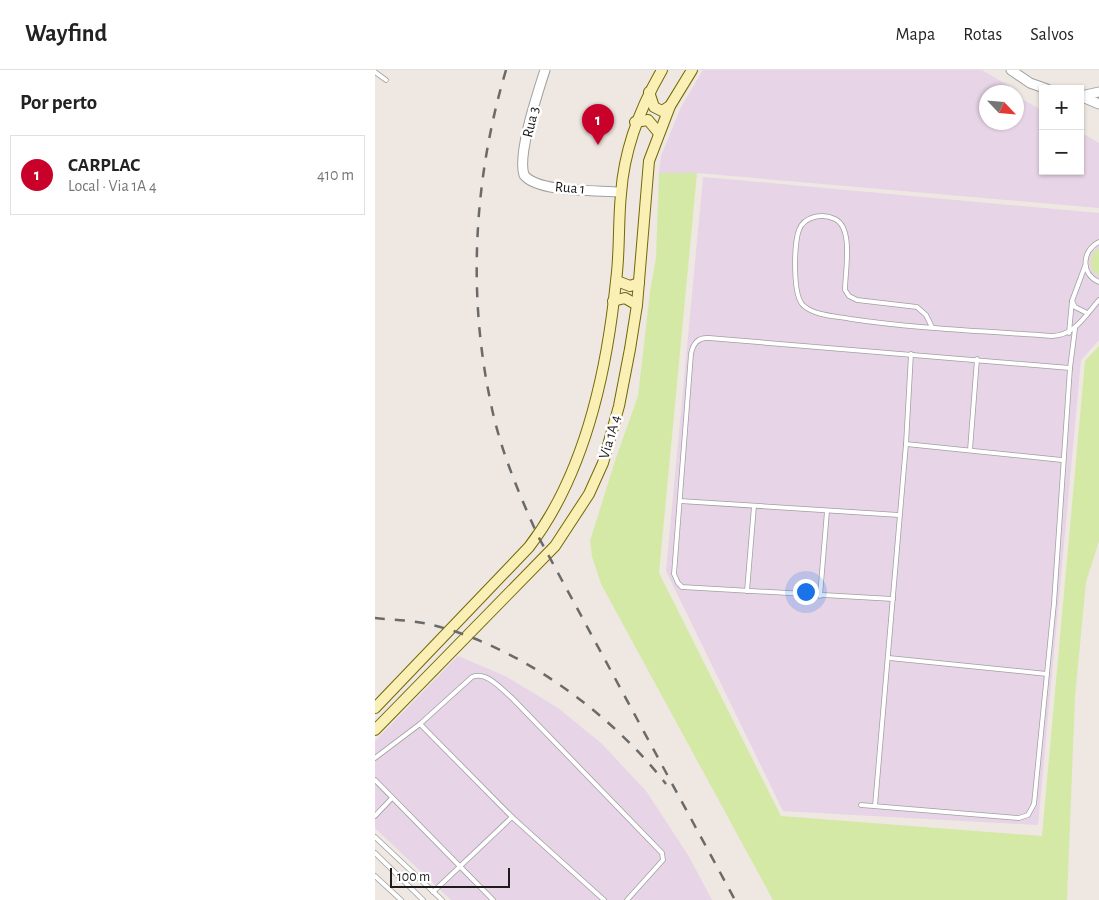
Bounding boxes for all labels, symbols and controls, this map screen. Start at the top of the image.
text: Wayfind [25,22,107,46]
text: Mapa [896,26,935,44]
text: Rotas [963,26,1002,44]
text: Salvos [1030,26,1074,44]
north arrow [979,85,1024,130]
map controls [1039,85,1084,175]
button: + [1039,85,1084,130]
text: Por perto [20,92,97,113]
pin: 1 [582,104,614,145]
street label: Rua 3 [520,105,542,139]
button: − [1039,130,1084,175]
text: CARPLAC [68,156,140,175]
text: 1 [34,167,40,183]
text: 410 m [317,167,354,183]
text: Local · Via 1A 4 [68,178,157,194]
street label: Rua 1 [554,179,586,197]
street label: Via 1A 4 [597,413,623,461]
your location [793,579,819,605]
scale bar [390,865,510,888]
text: 100 m [397,870,430,884]

